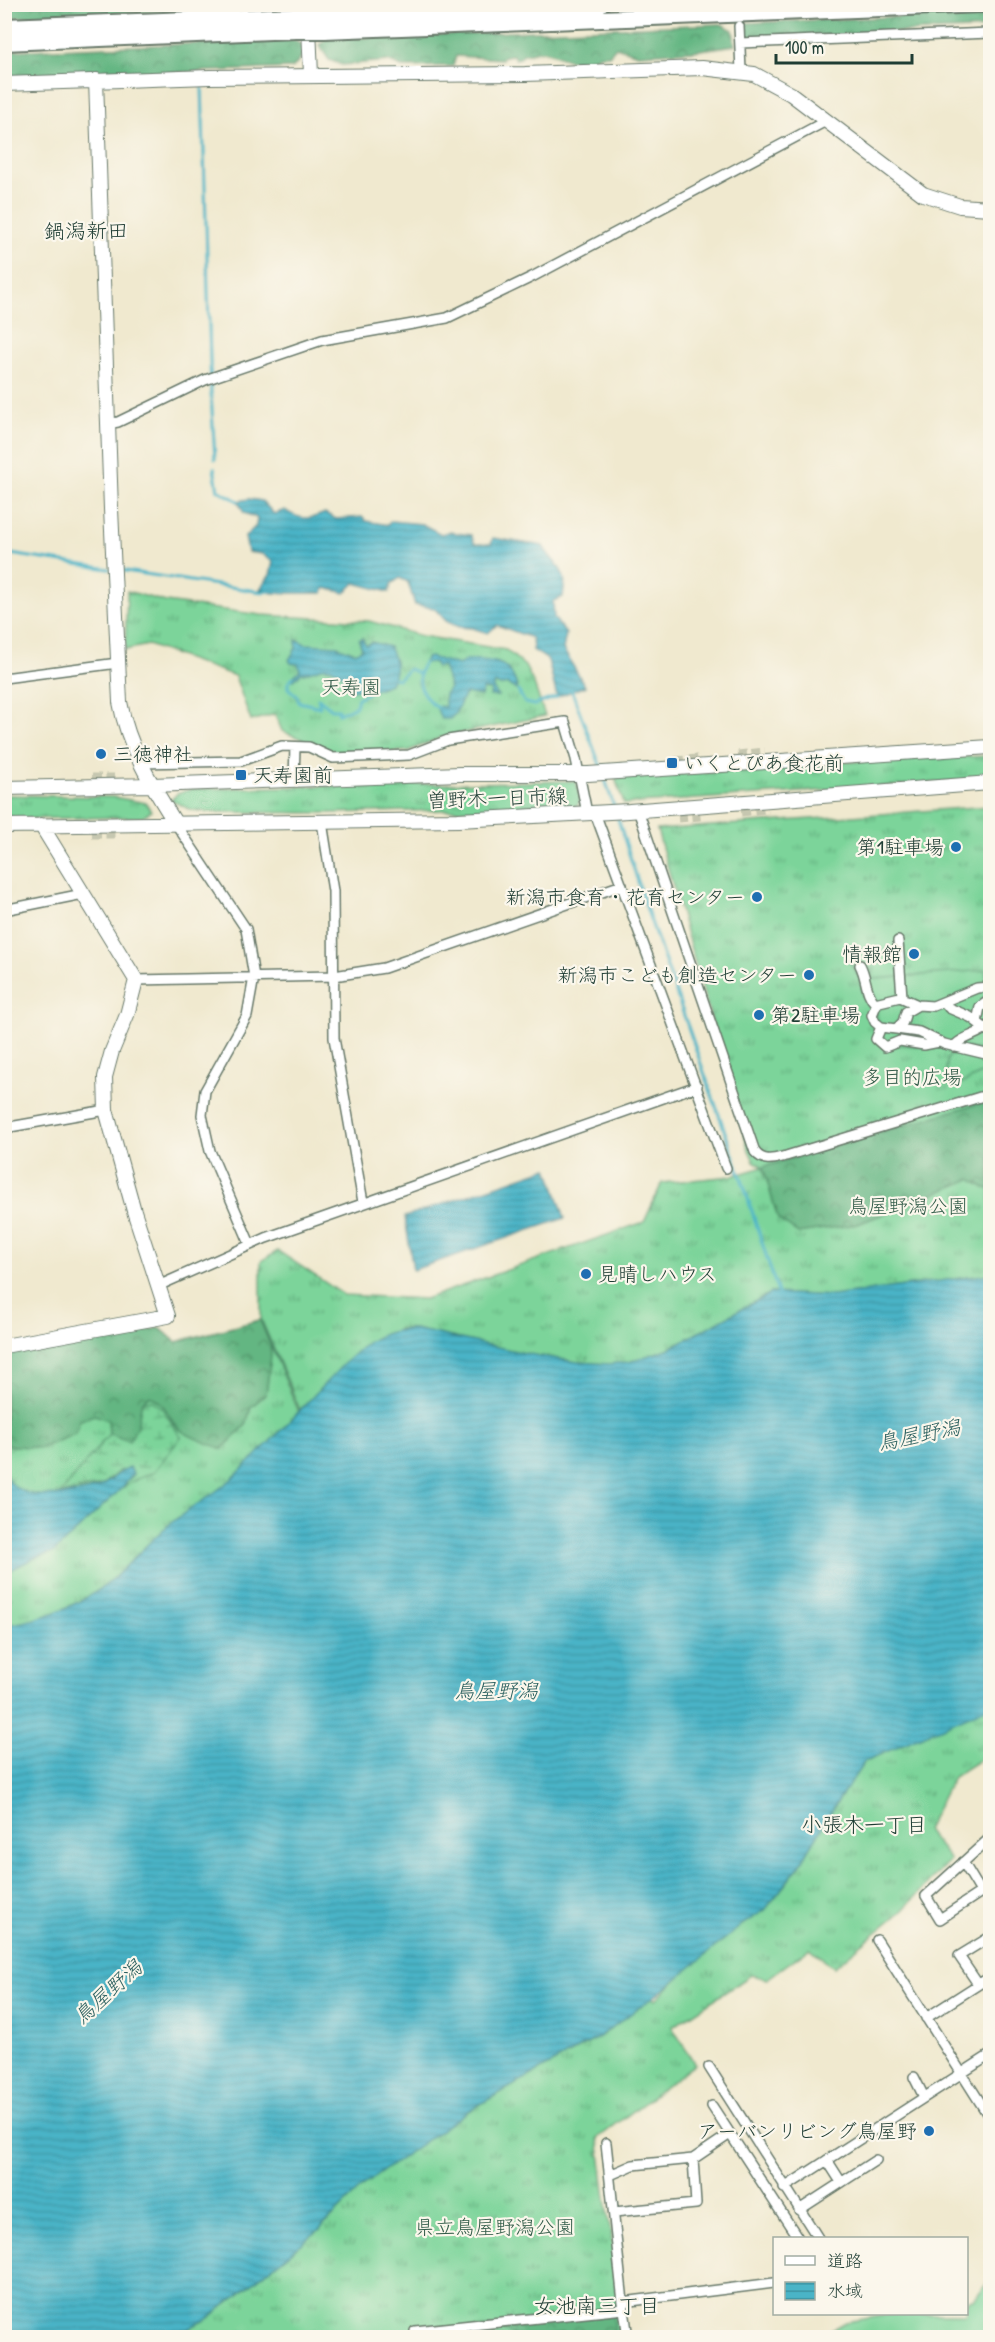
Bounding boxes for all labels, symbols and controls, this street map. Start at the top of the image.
scale bar [776,27,912,65]
text: 100 m [785,35,824,60]
district label: 鍋潟新田 [44,216,128,245]
park label: 天寿園 [321,673,381,700]
place label: 三徳神社 [113,740,193,767]
marker: 三徳神社 [94,747,108,761]
place label: いくとぴあ食花前 [684,749,844,776]
marker: いくとぴあ食花前 [665,756,679,770]
place label: 天寿園前 [253,761,333,788]
marker: 天寿園前 [234,768,248,782]
street label: 曽野木一日市線 [427,782,567,813]
place label: 第1駐車場 [857,833,944,860]
marker: 第1駐車場 [949,840,963,854]
place label: 新潟市食育・花育センター [506,883,745,910]
marker: 新潟市食育・花育センター [750,890,764,904]
place label: 情報館 [842,940,902,967]
marker: 情報館 [907,947,921,961]
place label: 新潟市こども創造センター [558,961,797,988]
marker: 新潟市こども創造センター [802,968,816,982]
place label: 第2駐車場 [771,1001,860,1028]
marker: 第2駐車場 [752,1008,766,1022]
park label: 多目的広場 [862,1063,962,1090]
park label: 鳥屋野潟公園 [848,1192,968,1219]
place label: 見晴しハウス [598,1260,717,1287]
marker: 見晴しハウス [579,1267,593,1281]
water label: 鳥屋野潟 [875,1412,964,1457]
water label: 鳥屋野潟 [454,1676,539,1705]
district label: 小張木一丁目 [801,1810,927,1839]
water label: 鳥屋野潟 [67,1952,149,2031]
place label: アーバンリビング鳥屋野 [698,2117,917,2144]
marker: アーバンリビング鳥屋野 [922,2124,936,2138]
park label: 県立鳥屋野潟公園 [415,2213,575,2240]
legend [773,2237,968,2315]
text: 道路 [827,2248,863,2273]
text: 水域 [827,2278,863,2303]
district label: 女池南三丁目 [534,2291,660,2320]

